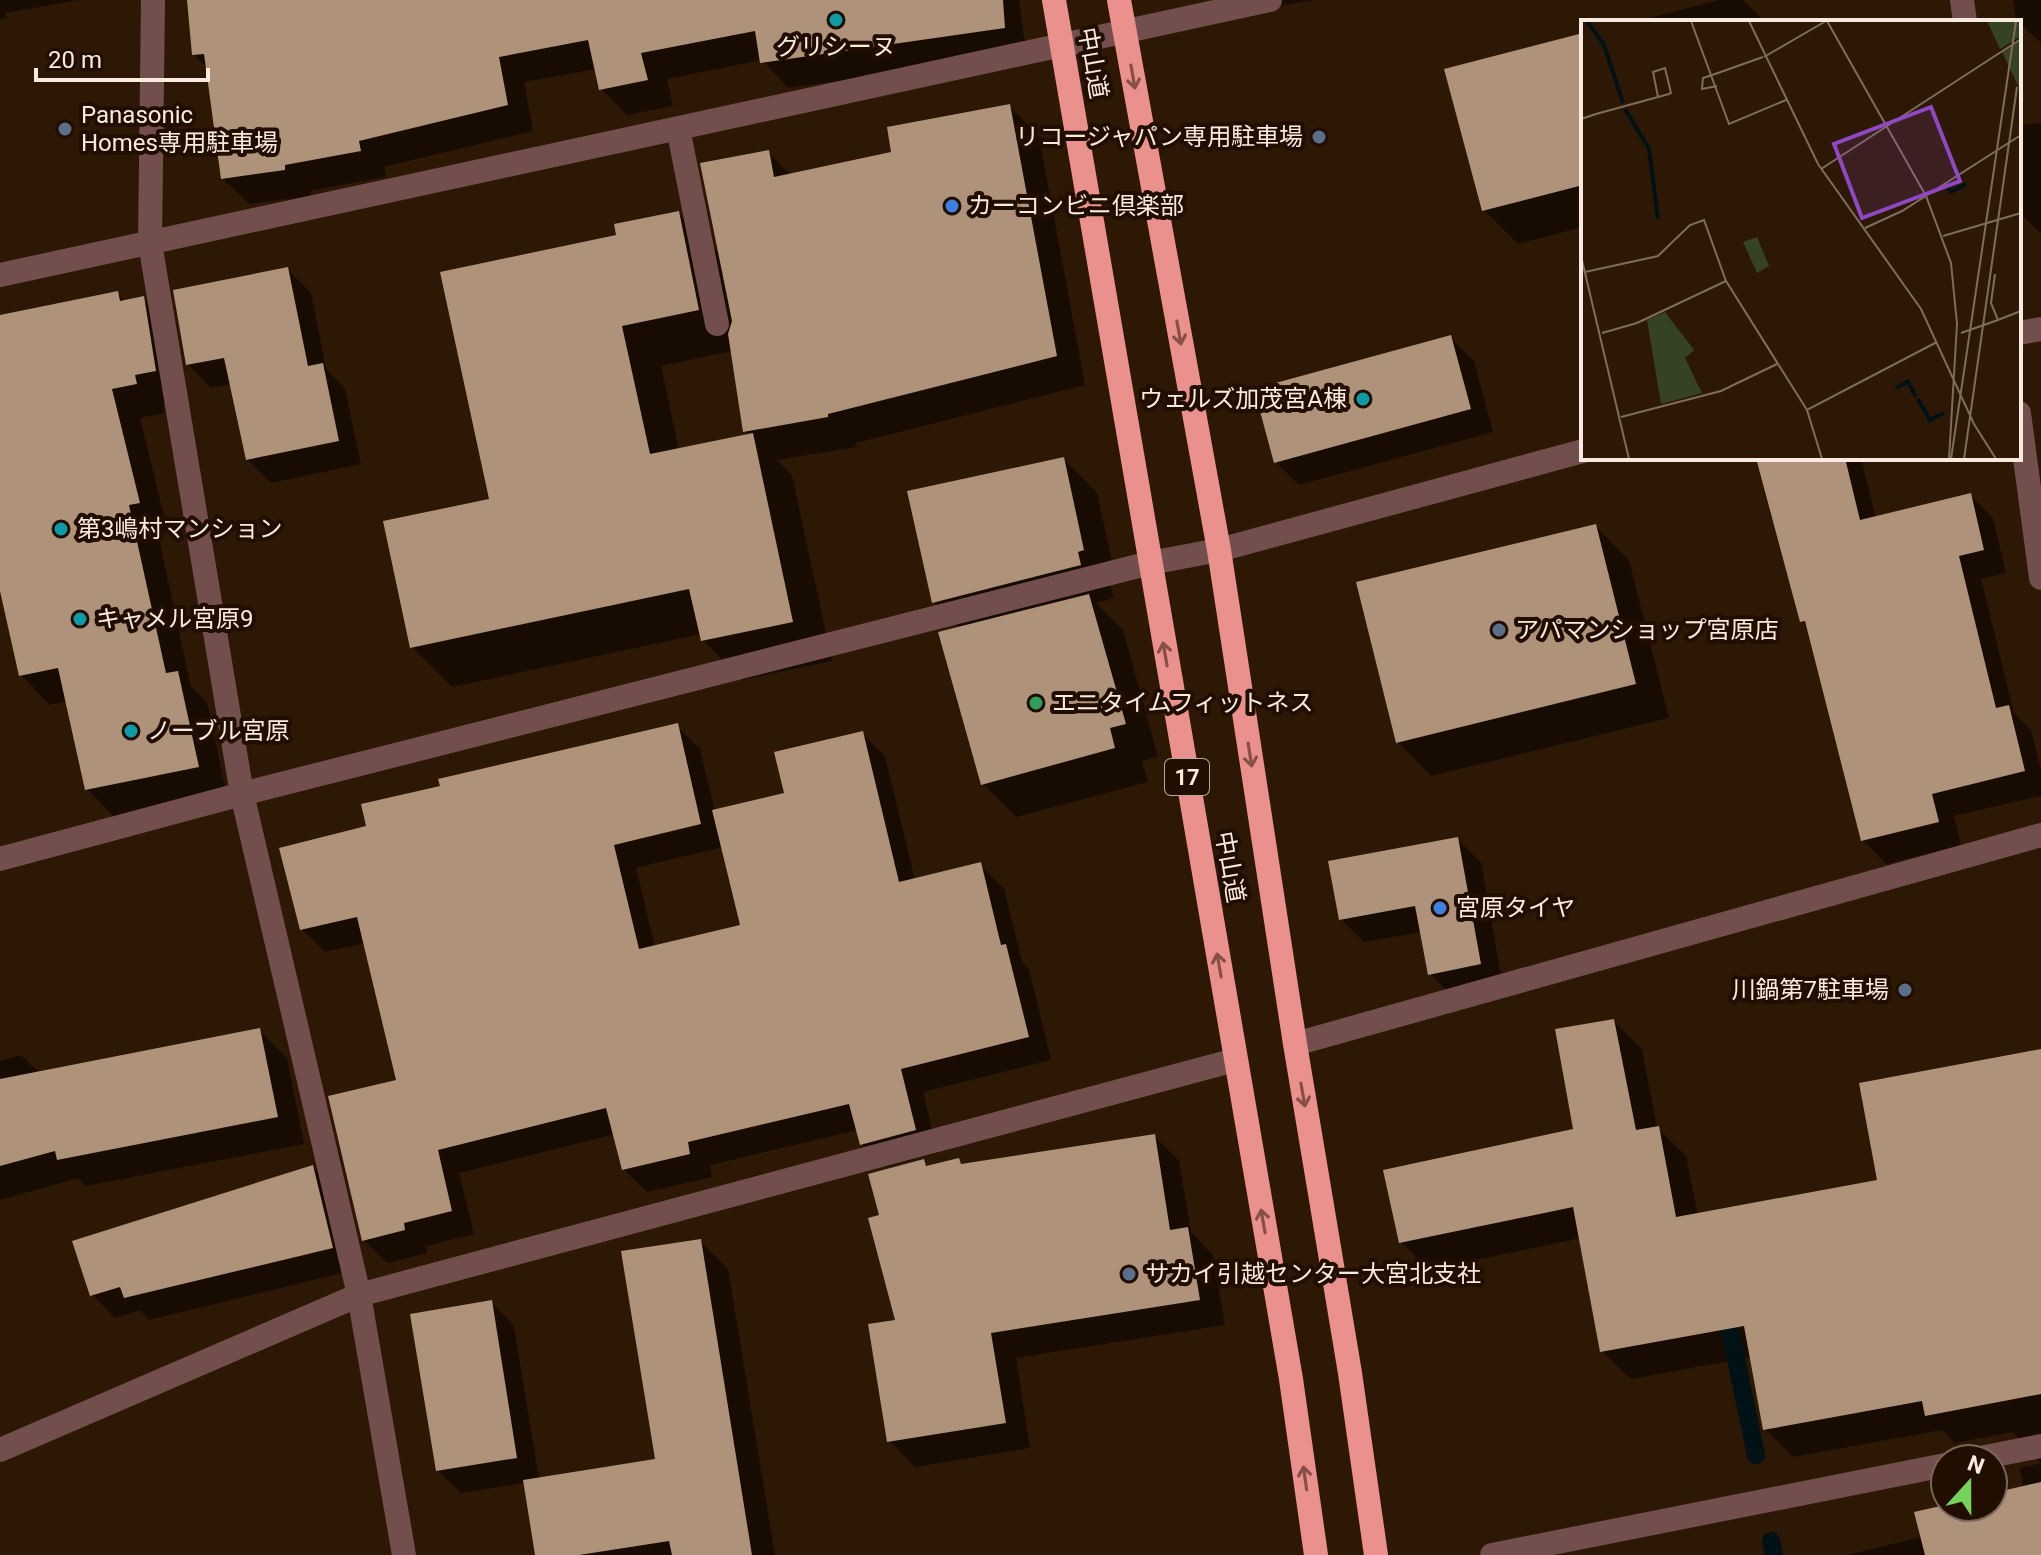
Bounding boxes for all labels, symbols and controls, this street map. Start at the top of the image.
marker: グリシーヌ [827,11,845,29]
inset map [1581,20,2021,460]
street label: 中山道 [1073,25,1113,101]
scale bar [36,32,208,82]
place label: グリシーヌ [776,33,896,61]
text: 20 m [48,46,102,74]
one-way arrow [1126,64,1141,89]
place label: Panasonic Homes専用駐車場 [81,101,278,157]
marker: Panasonic Homes専用駐車場 [56,120,74,138]
place label: リコージャパン専用駐車場 [1015,123,1303,151]
marker: リコージャパン専用駐車場 [1310,128,1328,146]
place label: カーコンビニ倶楽部 [968,192,1184,220]
marker: カーコンビニ倶楽部 [943,197,961,215]
one-way arrow [1173,319,1188,345]
place label: ウェルズ加茂宮A棟 [1139,385,1347,413]
marker: ウェルズ加茂宮A棟 [1354,390,1372,408]
place label: 第3嶋村マンション [77,515,283,543]
marker: 第3嶋村マンション [52,520,70,538]
place label: キャメル宮原9 [96,605,254,633]
marker: キャメル宮原9 [71,610,89,628]
place label: アパマンショップ宮原店 [1515,616,1779,644]
marker: アパマンショップ宮原店 [1490,621,1508,639]
one-way arrow [1157,641,1172,667]
place label: エニタイムフィットネス [1052,689,1314,717]
marker: エニタイムフィットネス [1027,694,1045,712]
place label: ノーブル宮原 [147,717,290,745]
marker: ノーブル宮原 [122,722,140,740]
one-way arrow [1243,741,1258,767]
road number: 17 [1165,759,1209,795]
street label: 中山道 [1210,829,1250,905]
place label: 宮原タイヤ [1456,894,1575,922]
marker: 宮原タイヤ [1431,899,1449,917]
one-way arrow [1210,953,1225,978]
place label: 川鍋第7駐車場 [1732,976,1889,1004]
marker: 川鍋第7駐車場 [1896,981,1914,999]
one-way arrow [1296,1081,1311,1107]
one-way arrow [1255,1209,1270,1234]
place label: サカイ引越センター大宮北支社 [1145,1260,1481,1288]
marker: サカイ引越センター大宮北支社 [1120,1265,1138,1283]
north arrow [1929,1443,2009,1523]
text: N [1964,1450,1988,1479]
one-way arrow [1297,1466,1312,1491]

